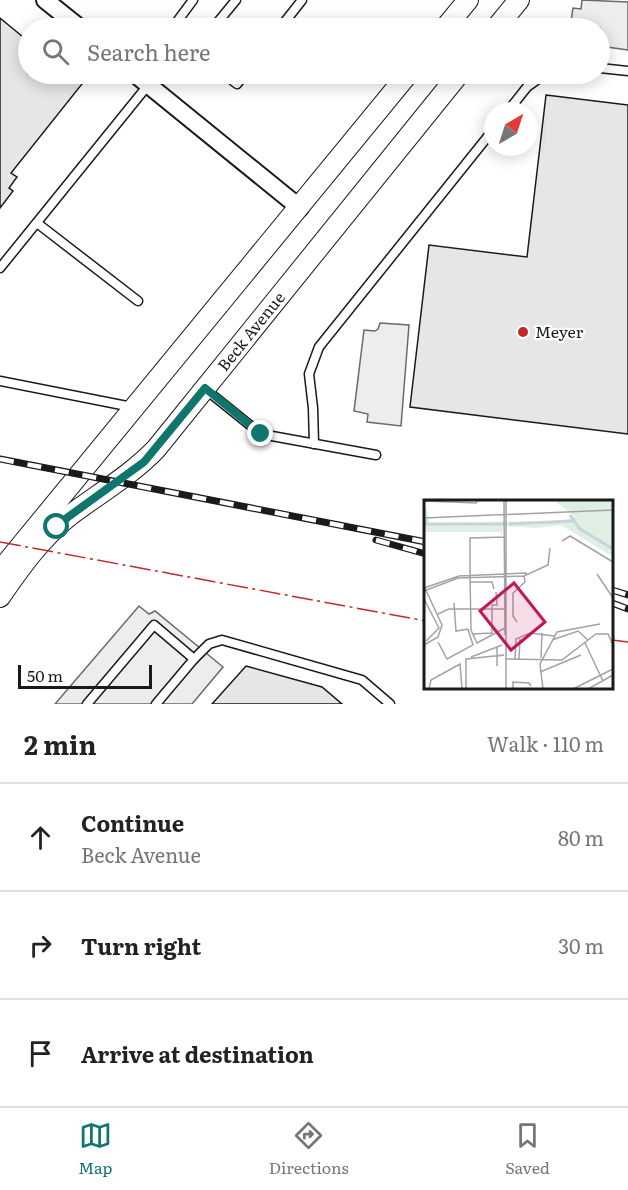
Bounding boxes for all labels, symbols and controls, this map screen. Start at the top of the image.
search box [18,18,610,84]
icon: search [39,35,72,68]
text: Search here [87,35,210,68]
north arrow [484,102,538,156]
street label: Beck Avenue [211,286,290,376]
place label: Meyer [535,319,584,343]
marker: Meyer [516,325,530,339]
route end [247,420,273,446]
inset map [424,500,613,689]
route start [43,513,69,539]
scale bar [18,662,152,690]
text: 50 m [27,663,63,687]
text: 2 min [24,724,97,763]
text: Walk · 110 m [487,728,604,758]
text: Continue [81,806,184,839]
icon: ahead [24,821,57,854]
text: 80 m [558,822,604,852]
text: Beck Avenue [81,839,201,869]
icon: right [24,929,57,962]
text: Turn right [81,929,201,962]
text: 30 m [558,930,604,960]
icon: arrive [24,1037,57,1070]
text: Arrive at destination [81,1037,314,1070]
tab: Map [78,1119,112,1179]
tab: Directions [269,1119,349,1179]
tab: Saved [505,1119,550,1179]

